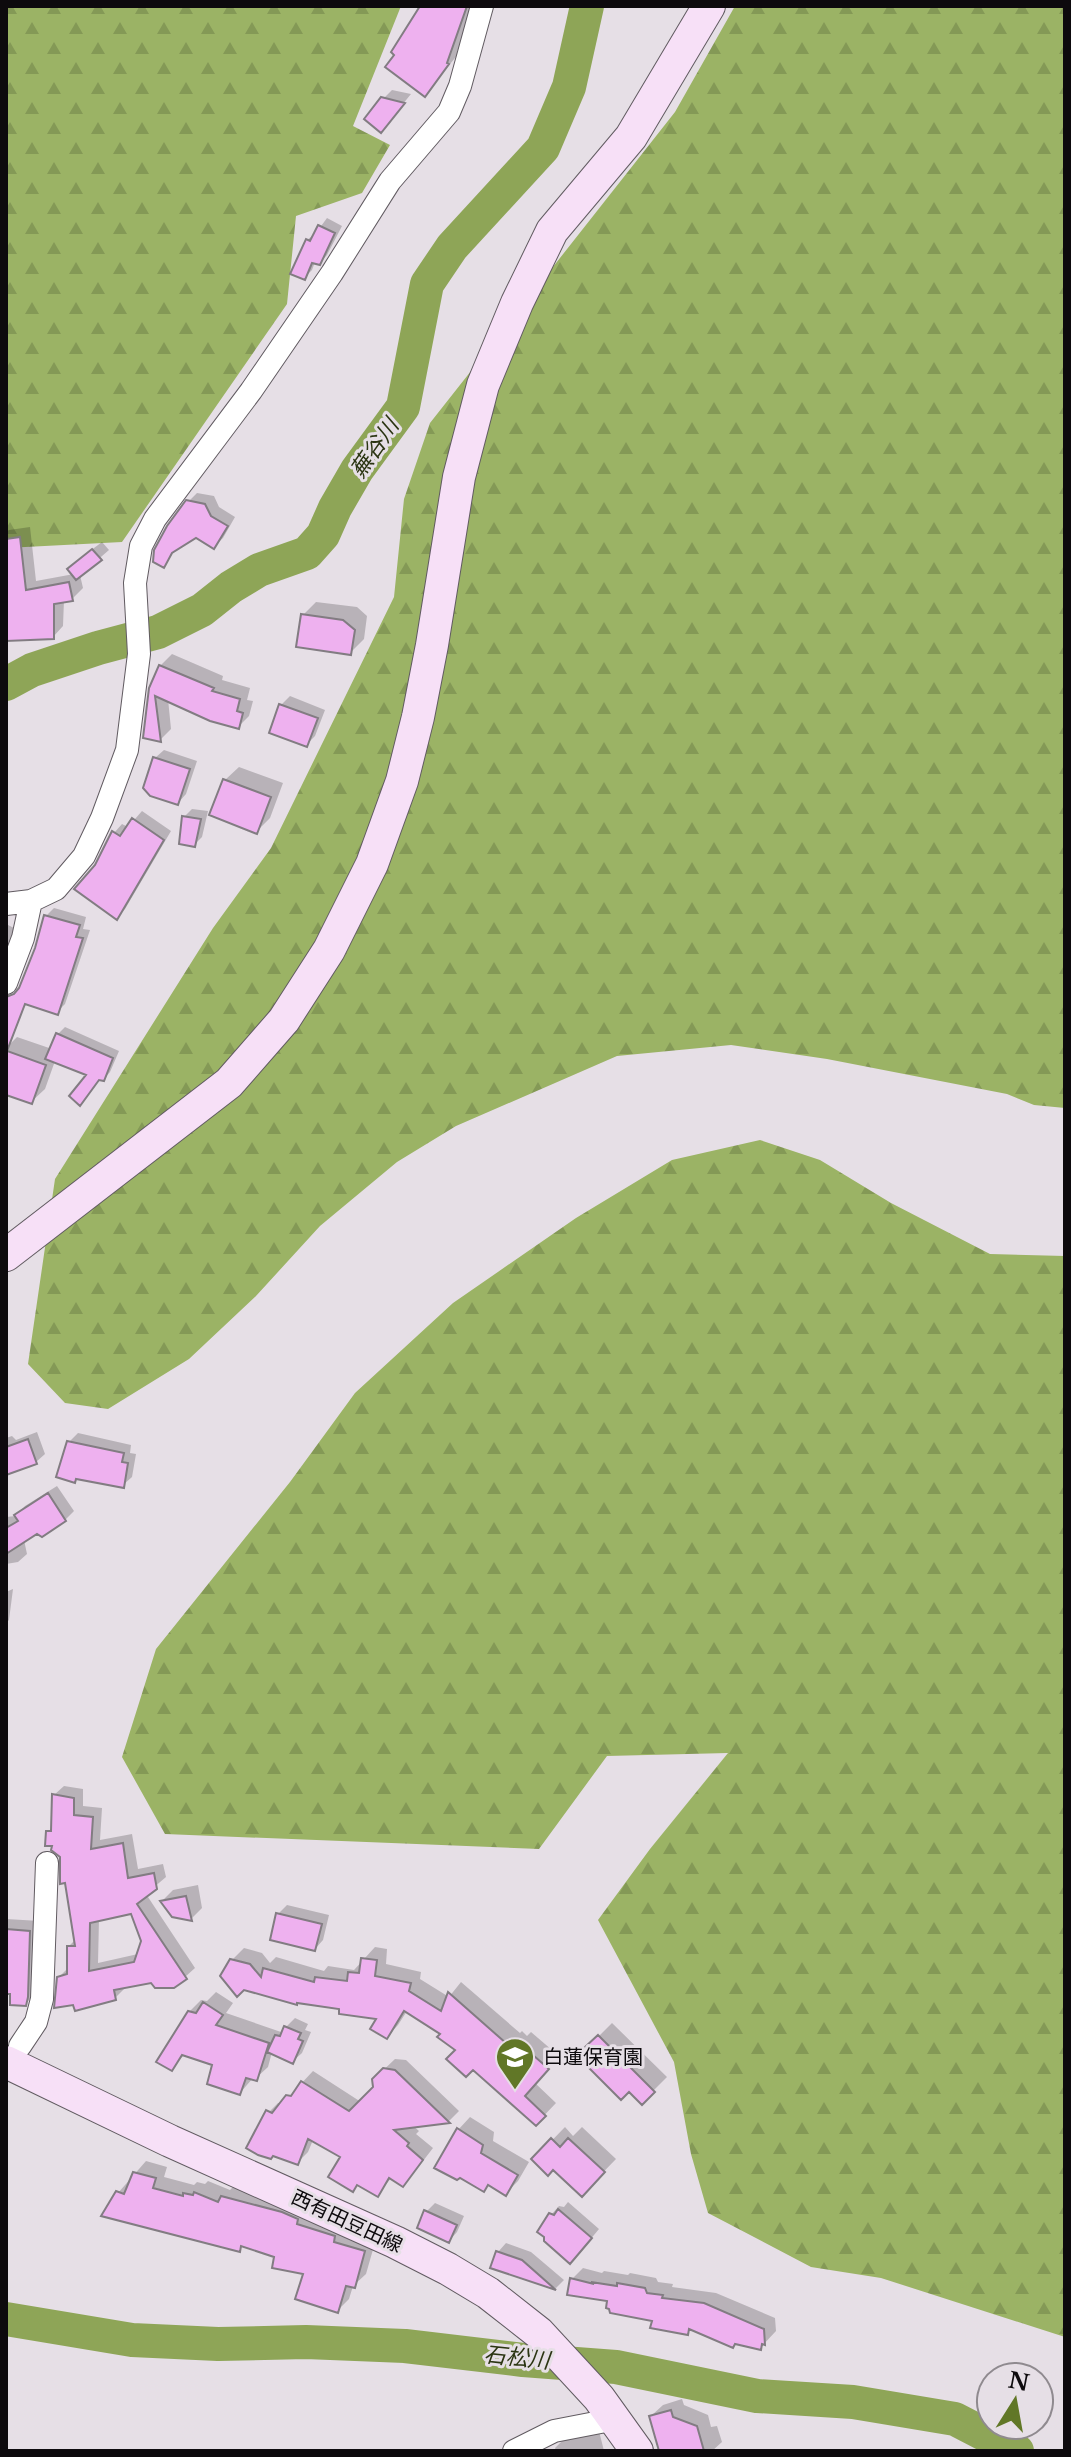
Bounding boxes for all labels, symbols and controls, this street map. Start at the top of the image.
water label: 蕪谷川 [344,412,406,483]
school or university icon: 白蓮保育園 [494,2036,536,2091]
place label: 白蓮保育園 [543,2045,643,2069]
street label: 西有田豆田線 [288,2185,406,2257]
water label: 石松川 [483,2341,553,2375]
north arrow [975,2361,1055,2441]
text: N [1006,2367,1032,2397]

